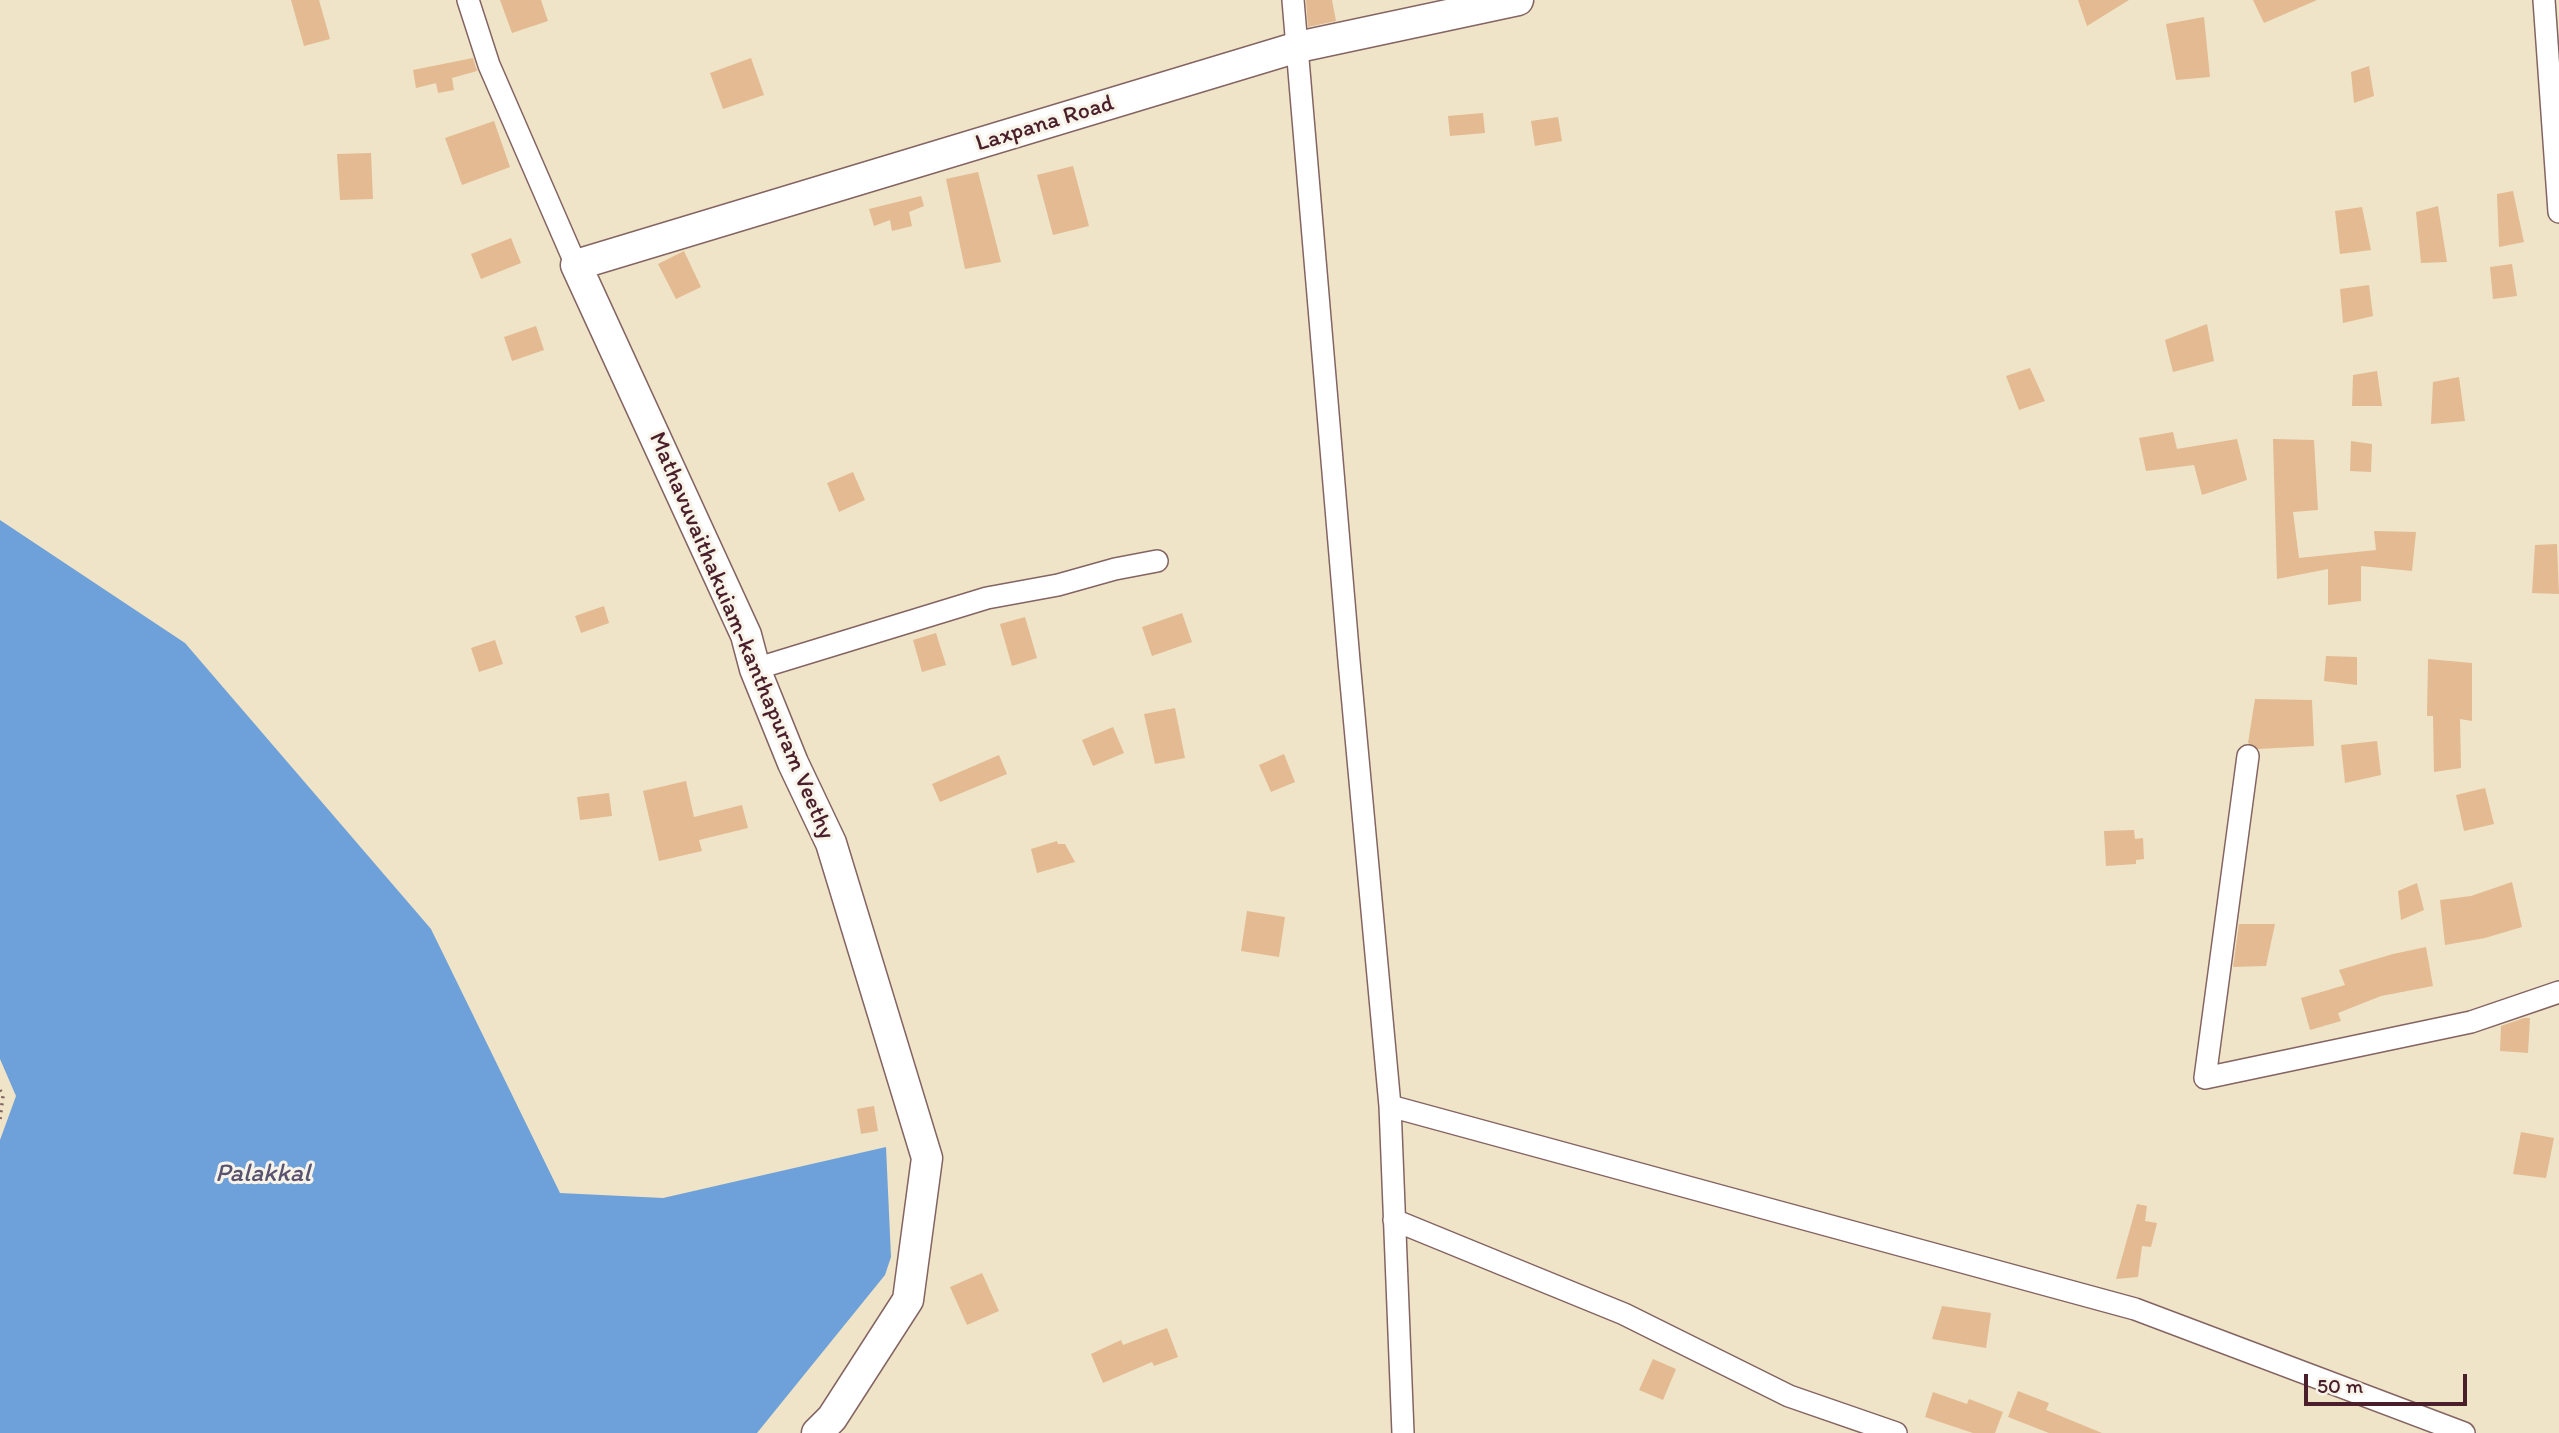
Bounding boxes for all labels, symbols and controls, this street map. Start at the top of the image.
street label: Laxpana Road [972,89,1118,159]
street label: Mathavuvaithakuiam-kanthapuram Veethy [642,428,840,844]
water label: Palakkal [215,1158,311,1190]
scale bar [2307,1360,2470,1404]
text: 50 m [2317,1373,2363,1398]

